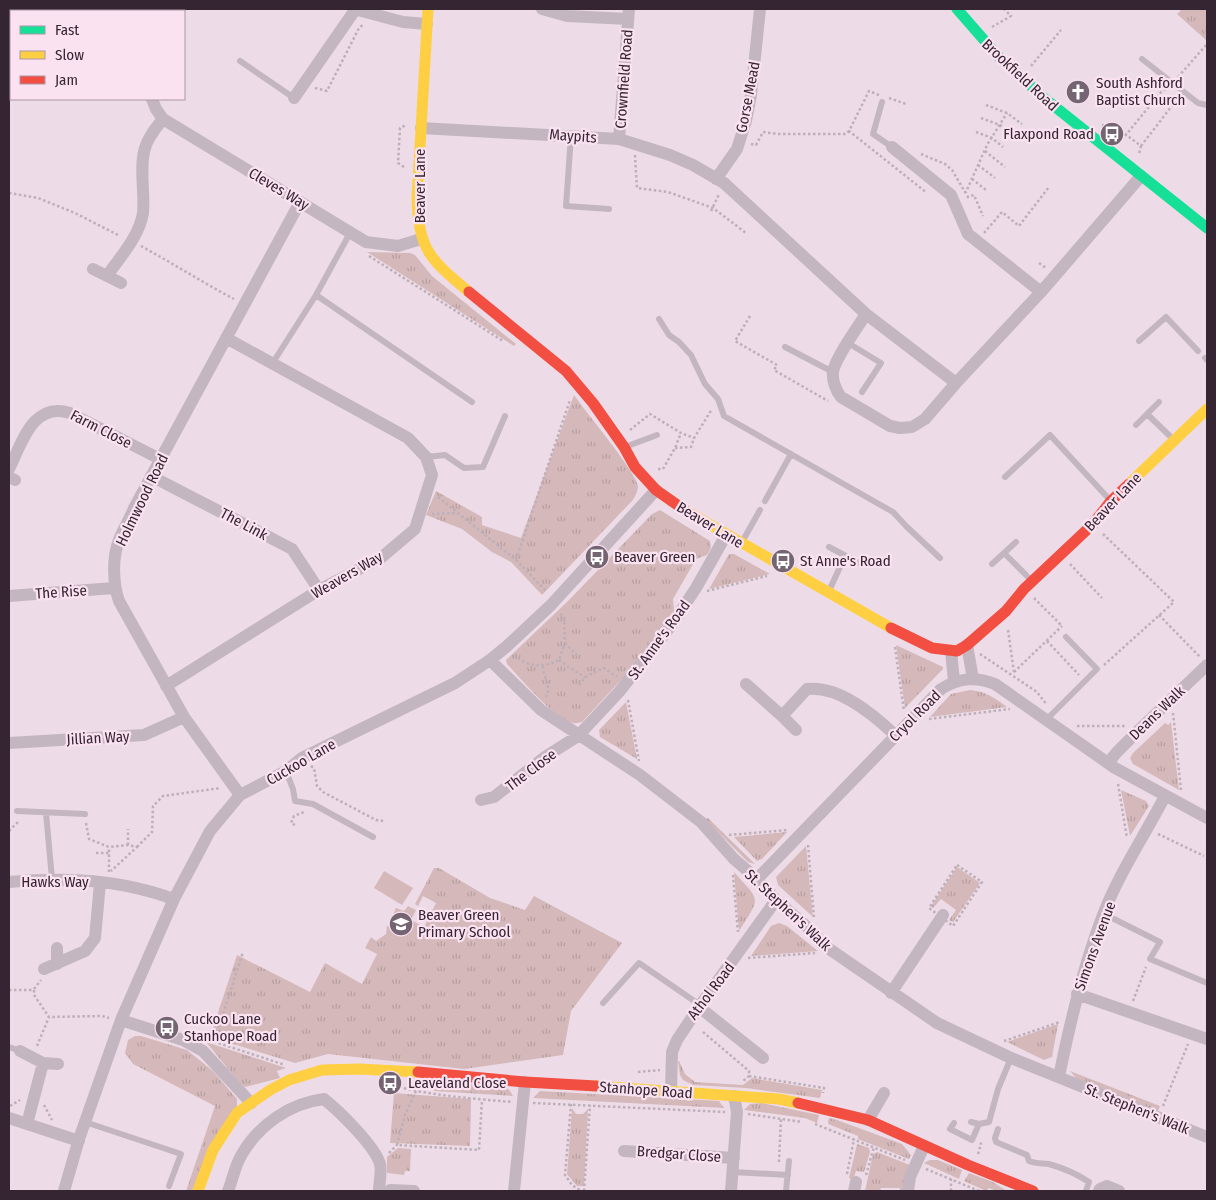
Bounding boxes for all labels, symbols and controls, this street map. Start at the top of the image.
legend [10,10,185,100]
text: Fast [55,21,79,39]
street label: Crownfield Road [612,29,636,129]
street label: Brookfield Road [978,35,1062,115]
text: Slow [55,46,84,64]
street label: Gorse Mead [732,60,764,134]
text: Jam [55,71,78,89]
place label: South Ashford Baptist Church [1096,74,1185,109]
church icon: South Ashford Baptist Church [1065,79,1091,105]
bus stop icon: Flaxpond Road [1099,121,1125,147]
street label: Maypits [549,125,597,147]
place label: Flaxpond Road [1003,125,1094,143]
street label: Beaver Lane [411,149,429,223]
street label: Cleves Way [246,164,313,214]
street label: Farm Close [67,406,135,452]
street label: Holmwood Road [112,451,172,549]
street label: Beaver Lane [1081,469,1145,535]
street label: Beaver Lane [673,498,747,552]
street label: The Link [217,504,271,544]
bus stop icon: Beaver Green [584,544,610,570]
street label: Weavers Way [308,547,386,603]
place label: Beaver Green [614,548,696,566]
bus stop icon: St Anne's Road [770,548,796,574]
place label: St Anne's Road [800,552,891,570]
street label: The Rise [35,581,87,603]
street label: St. Anne's Road [624,597,694,683]
street label: Deans Walk [1126,682,1188,744]
street label: Cryol Road [885,686,945,746]
street label: Jillian Way [66,727,130,749]
street label: Cuckoo Lane [263,735,339,789]
street label: The Close [502,745,560,795]
street label: St. Stephen's Walk [741,865,835,955]
street label: Hawks Way [21,873,89,891]
street label: Simons Avenue [1071,899,1119,993]
place label: Beaver Green Primary School [418,906,510,941]
school or university icon: Beaver Green Primary School [388,911,414,937]
street label: Athol Road [684,959,738,1023]
place label: Cuckoo Lane Stanhope Road [184,1010,277,1045]
bus stop icon: Cuckoo Lane Stanhope Road [154,1015,180,1041]
bus stop icon: Leaveland Close [377,1070,403,1096]
place label: Leaveland Close [408,1074,507,1092]
street label: Stanhope Road [599,1078,693,1102]
street label: St. Stephen's Walk [1082,1080,1192,1138]
street label: Bredgar Close [636,1142,722,1166]

